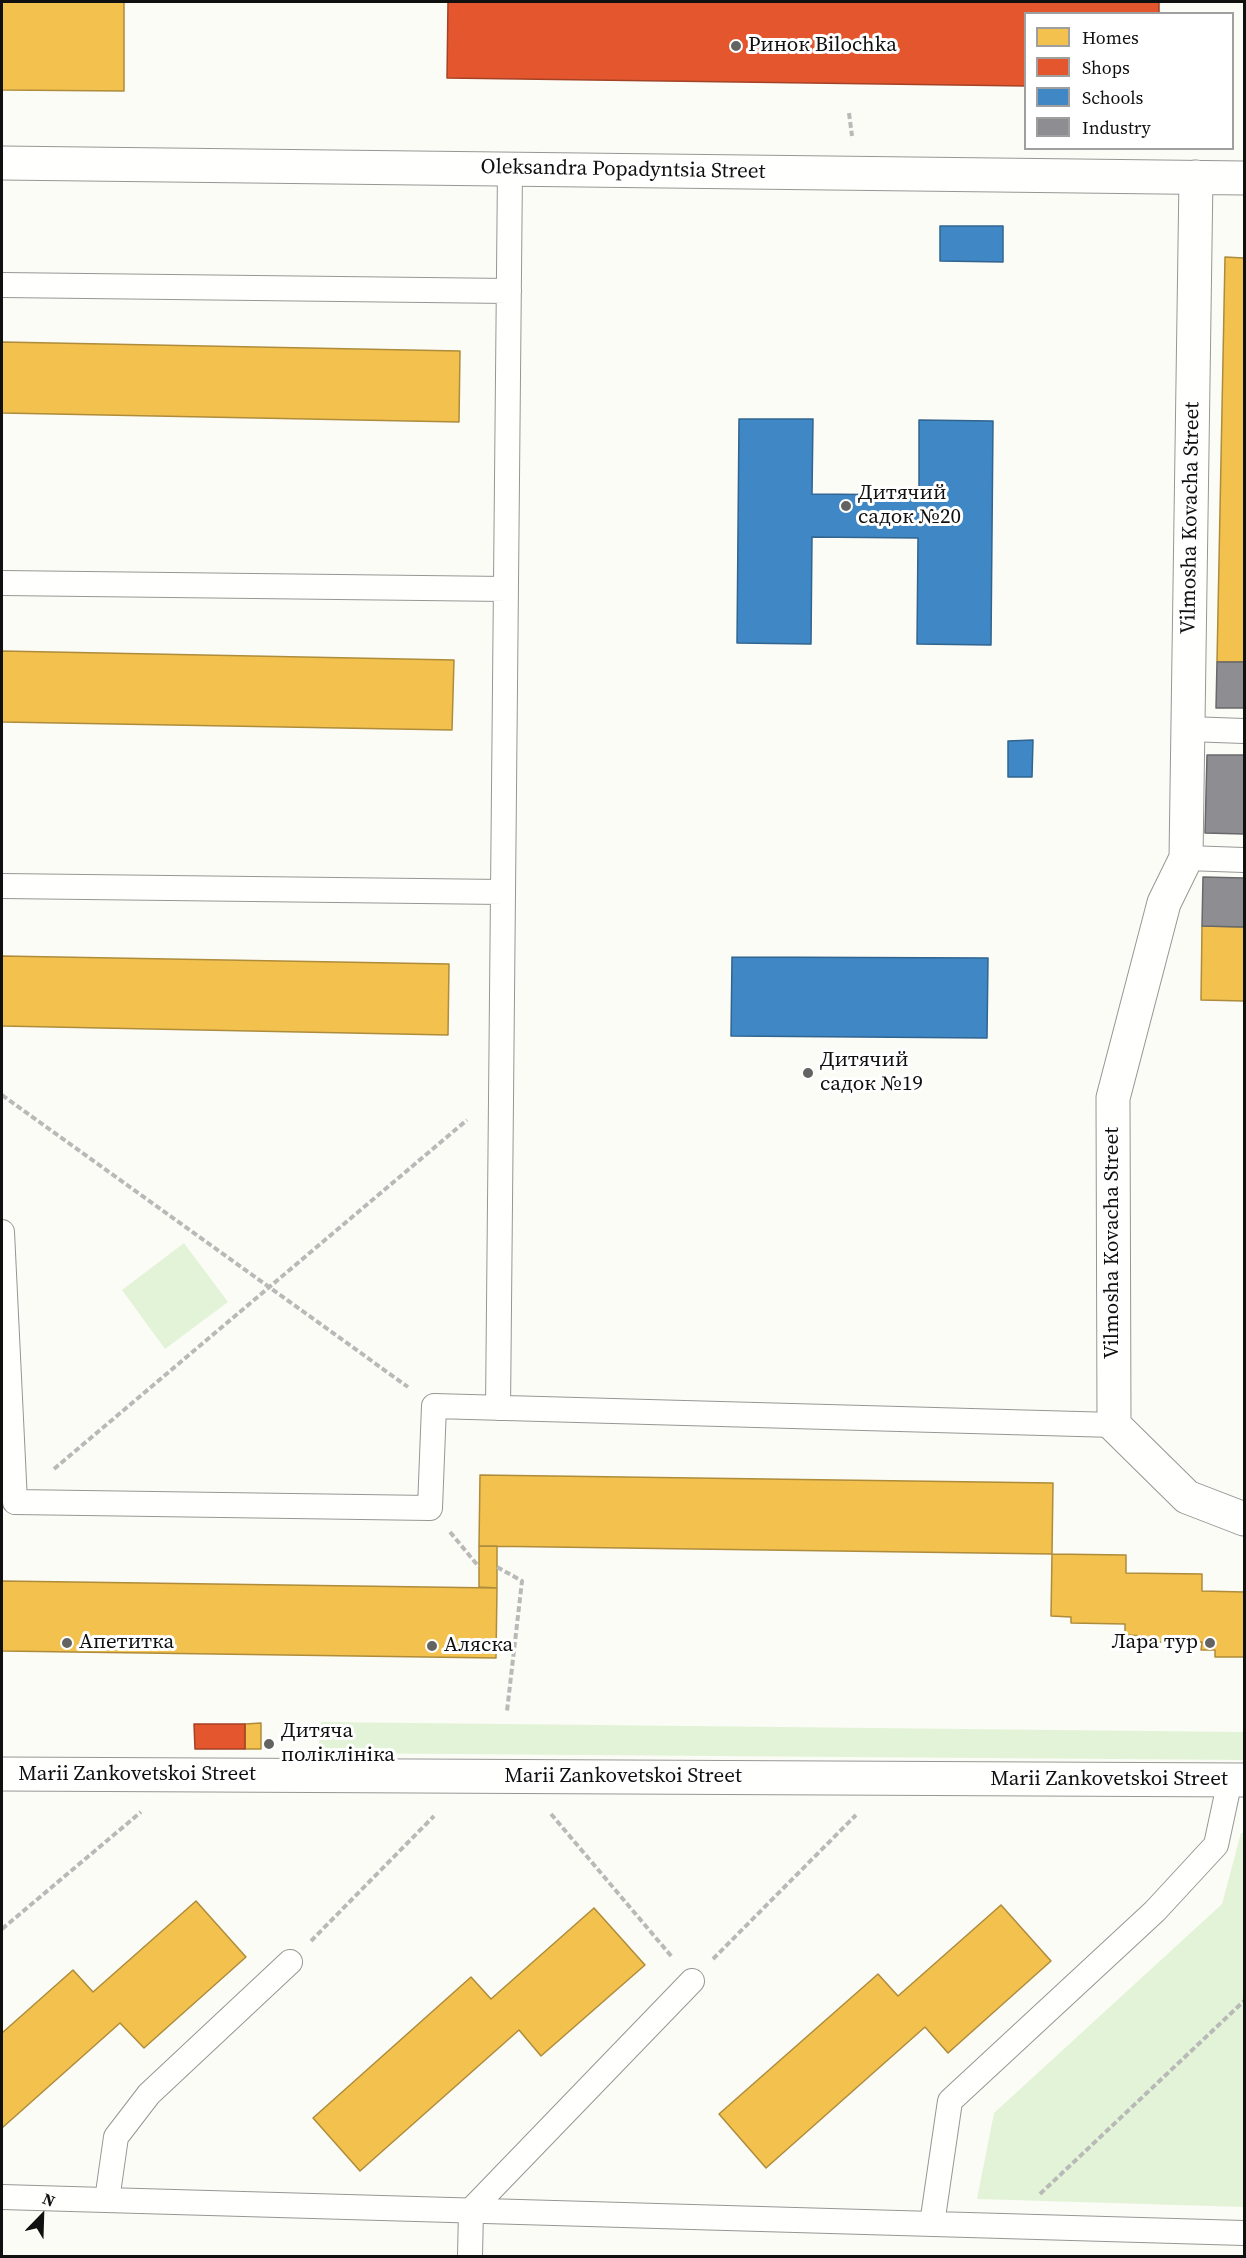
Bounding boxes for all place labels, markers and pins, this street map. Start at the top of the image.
place label: Ринок Bilochka [748,33,897,59]
marker: Ринок Bilochka [729,39,743,53]
place label: Дитячий садок №20 [858,481,961,531]
marker: Дитячий садок №20 [839,499,853,513]
place label: Дитячий садок №19 [820,1048,923,1098]
marker: Дитячий садок №19 [801,1066,815,1080]
place label: Апетитка [79,1630,174,1656]
place label: Лара тур [1111,1630,1198,1656]
place label: Аляска [444,1633,513,1659]
marker: Апетитка [60,1636,74,1650]
marker: Лара тур [1203,1636,1217,1650]
marker: Аляска [425,1639,439,1653]
place label: Дитяча поліклініка [281,1719,395,1769]
marker: Дитяча поліклініка [262,1737,276,1751]

